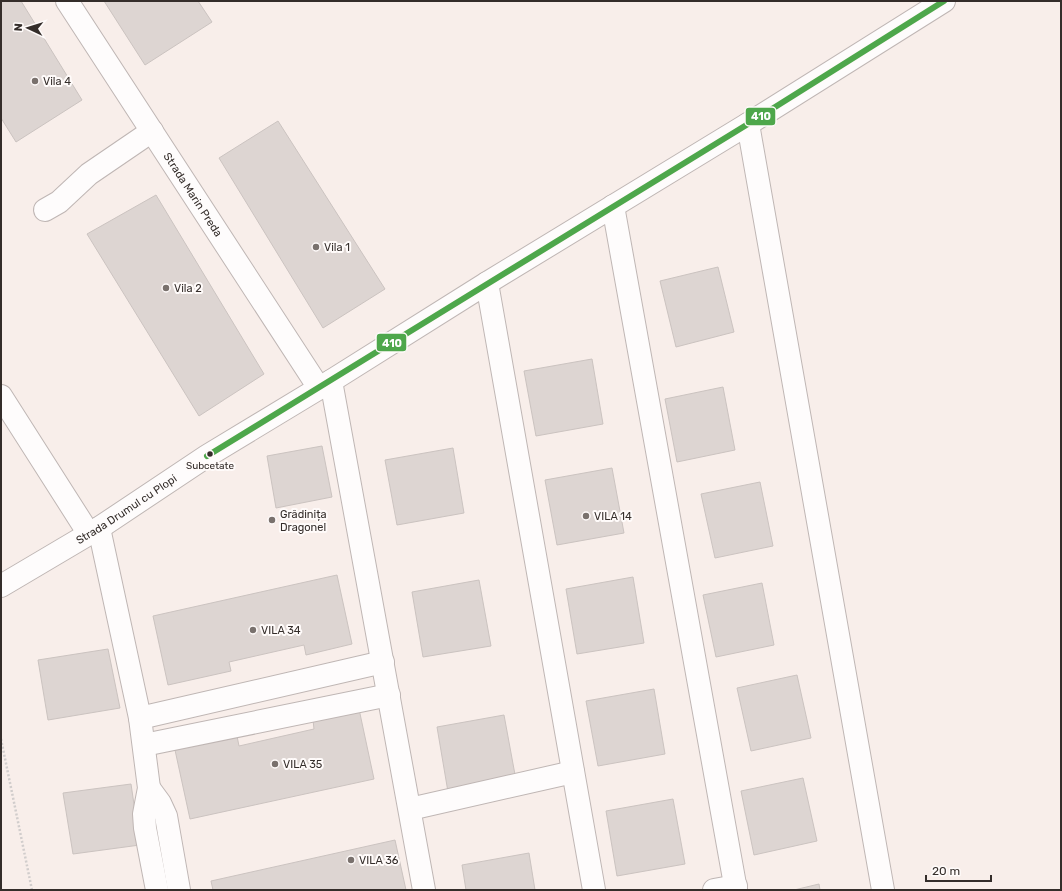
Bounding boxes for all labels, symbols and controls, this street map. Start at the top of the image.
north arrow [8,8,48,48]
text: N [12,23,25,32]
place label: Vila 4 [43,75,71,88]
marker: Vila 4 [30,76,40,86]
line badge: 410 [745,107,776,126]
text: 410 [751,110,771,123]
street label: Strada Marin Preda [161,150,225,239]
place label: Vila 1 [324,241,350,254]
marker: Vila 1 [311,242,321,252]
place label: Vila 2 [174,282,202,295]
marker: Vila 2 [161,283,171,293]
line badge: 410 [376,333,407,352]
text: 410 [382,337,402,350]
marker: Subcetate [205,449,215,459]
place label: Subcetate [186,460,234,472]
street label: Strada Drumul cu Plopi [74,472,179,547]
place label: Grădinița Dragonel [280,508,327,534]
place label: VILA 14 [594,510,632,523]
marker: VILA 14 [581,511,591,521]
marker: Grădinița Dragonel [267,515,277,525]
place label: VILA 34 [261,624,301,637]
marker: VILA 34 [248,625,258,635]
place label: VILA 35 [283,758,323,771]
marker: VILA 35 [270,759,280,769]
place label: VILA 36 [359,854,399,867]
marker: VILA 36 [346,855,356,865]
scale bar [926,857,991,883]
text: 20 m [932,864,960,878]

